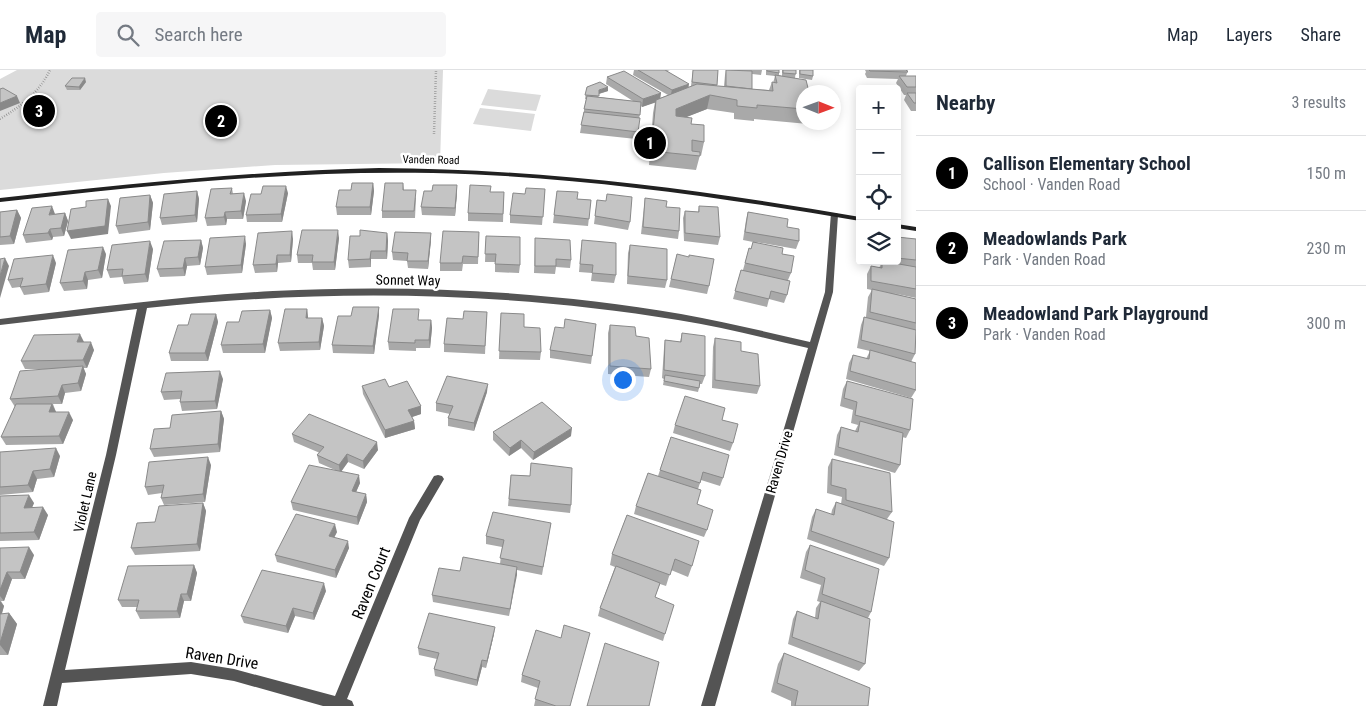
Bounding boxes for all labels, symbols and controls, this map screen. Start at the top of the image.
search box [96,12,446,57]
text: Map [25,21,66,49]
icon: search [114,21,142,49]
text: Search here [154,23,243,46]
text: Map [1167,24,1198,45]
text: Layers [1226,24,1273,45]
text: Share [1301,24,1341,45]
north arrow [796,85,841,130]
map controls [856,85,901,265]
button: + [856,85,901,130]
text: Nearby [936,91,995,115]
pin: 3 [23,92,55,130]
text: 3 results [1291,93,1346,112]
pin: 2 [205,102,237,140]
pin: 1 [634,124,666,162]
button: − [856,130,901,175]
text: Callison Elementary School [983,152,1191,175]
street label: Vanden Road [402,153,460,167]
text: 1 [948,164,956,183]
text: 150 m [1307,164,1346,183]
button: locate [856,175,901,220]
text: School · Vanden Road [983,175,1120,194]
button: layers [856,220,901,265]
text: Meadowlands Park [983,227,1127,250]
text: 2 [948,239,956,258]
text: 230 m [1307,239,1346,258]
text: Park · Vanden Road [983,250,1106,269]
street label: Sonnet Way [376,271,441,289]
text: Meadowland Park Playground [983,302,1208,325]
text: 3 [948,314,956,333]
text: 300 m [1307,314,1346,333]
text: Park · Vanden Road [983,325,1106,344]
your location [610,367,636,393]
street label: Raven Drive [762,428,796,495]
street label: Violet Lane [70,470,100,534]
street label: Raven Court [348,544,394,622]
street label: Raven Drive [184,643,260,673]

